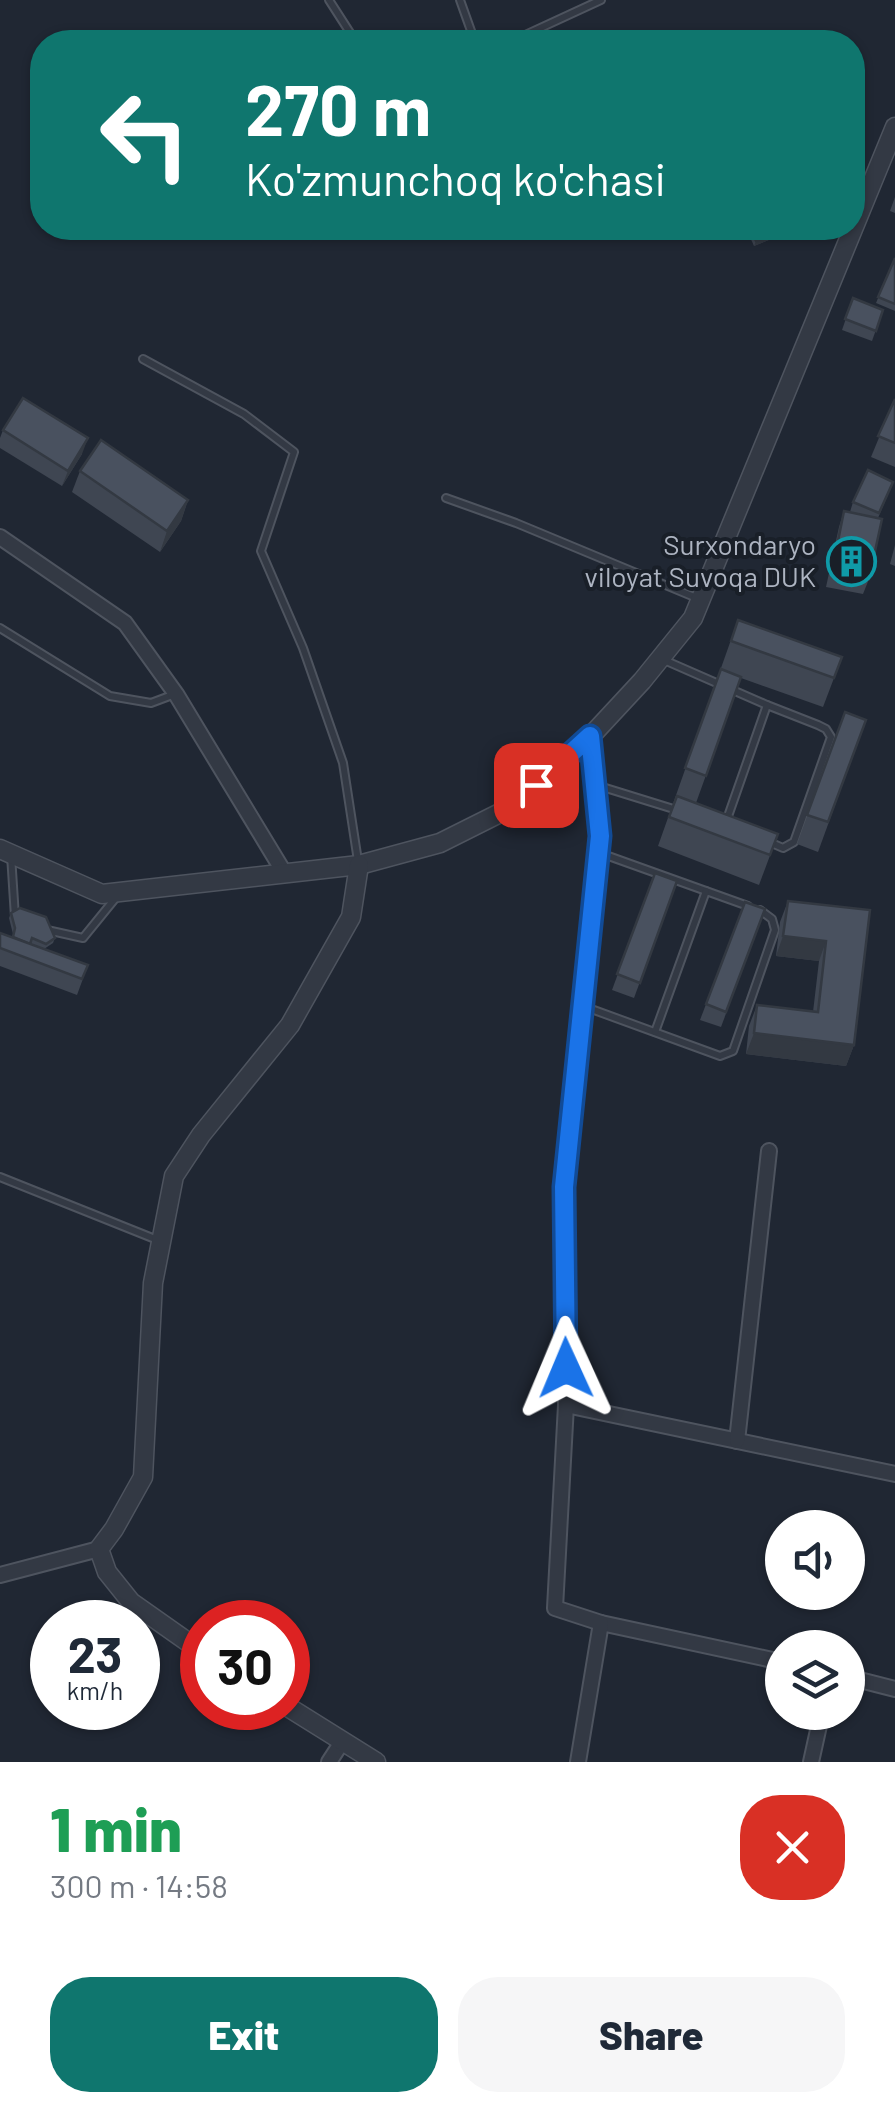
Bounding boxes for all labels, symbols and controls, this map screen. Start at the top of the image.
text: 270 m [245,66,431,150]
icon: left [80,70,210,200]
text: Ko'zmunchoq ko'chasi [245,151,666,205]
place label: Surxondaryo viloyat Suvoqa DUK [584,527,816,593]
building icon: Surxondaryo viloyat Suvoqa DUK [825,535,877,587]
pin [494,743,579,828]
icon: arrive [509,758,564,813]
position arrow [514,1316,618,1420]
map controls [765,1510,865,1730]
button: sound [765,1510,865,1610]
speed limit sign: 30 [180,1600,310,1730]
text: 23 [68,1623,122,1683]
button: layers [765,1630,865,1730]
text: km/h [67,1675,123,1705]
text: 1 min [50,1792,182,1864]
button: close [740,1795,845,1900]
text: 300 m · 14:58 [50,1866,228,1904]
button: Exit [50,1977,438,2092]
button: Share [458,1977,845,2092]

